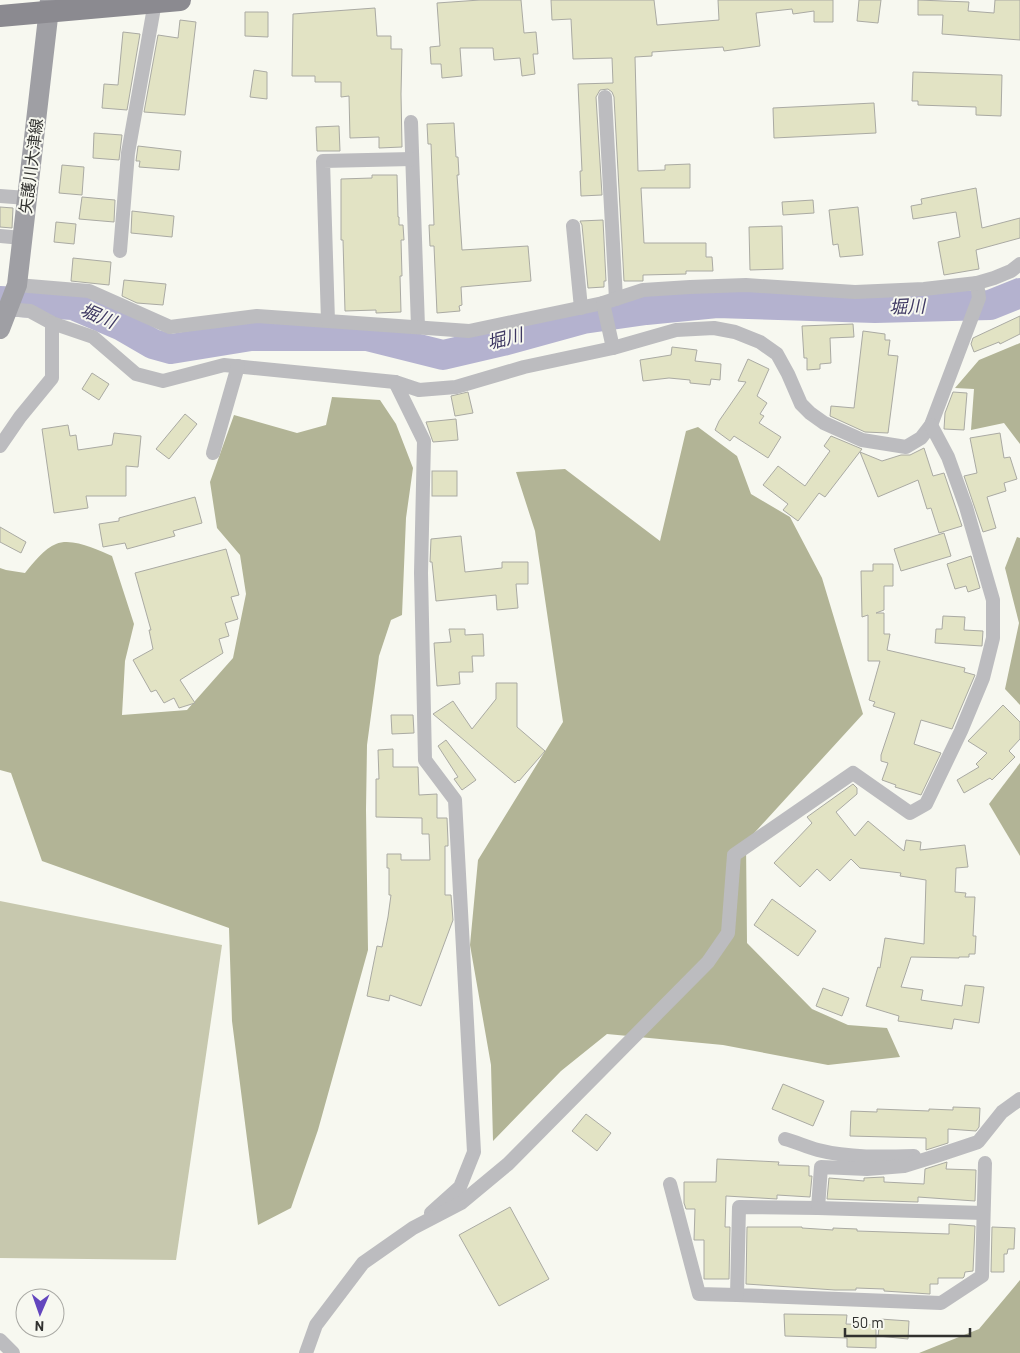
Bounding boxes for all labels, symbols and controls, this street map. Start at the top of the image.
street label: 矢護川大津線 [15,117,46,215]
water label: 堀川 [889,294,927,318]
water label: 堀川 [78,298,121,333]
water label: 堀川 [485,323,527,353]
north arrow [15,1288,65,1338]
scale bar [845,1306,970,1338]
text: 50 m [852,1313,884,1331]
text: N [35,1318,44,1335]

